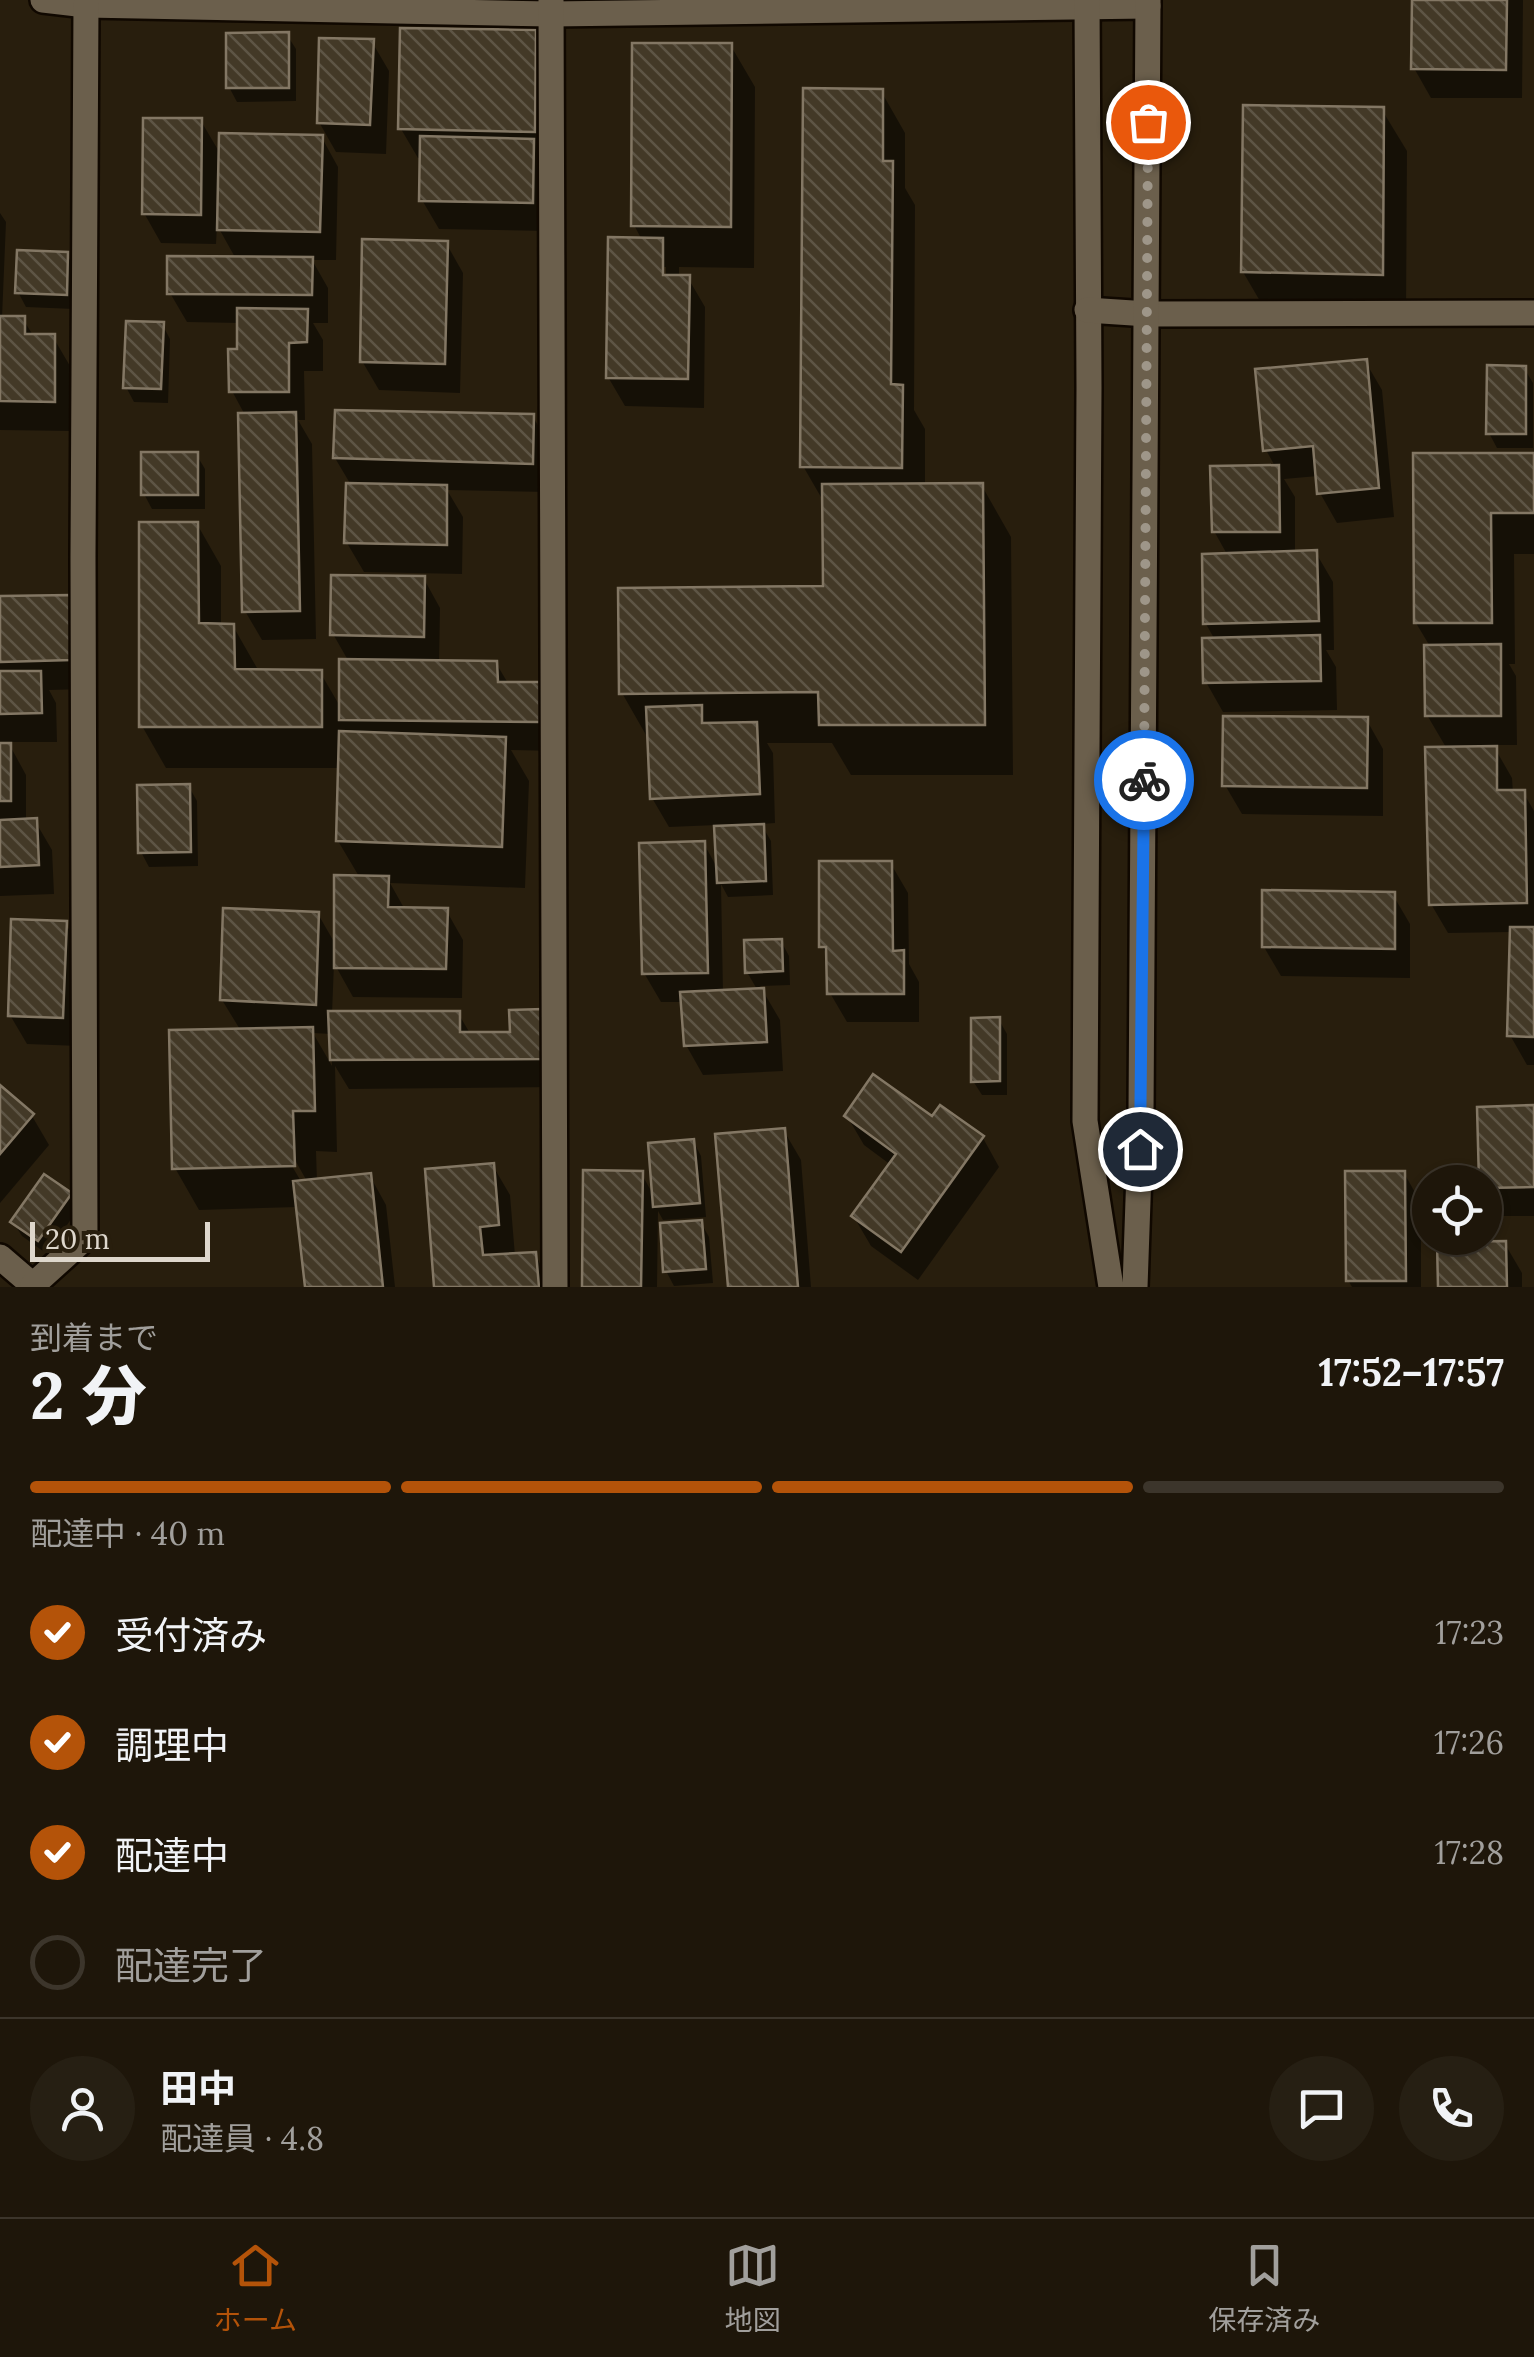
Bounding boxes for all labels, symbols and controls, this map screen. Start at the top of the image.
pin [1106,80,1191,165]
icon: bag [1121,95,1176,150]
courier [1094,730,1194,830]
icon: bike [1117,753,1172,808]
pin [1098,1107,1183,1192]
icon: home [1113,1122,1168,1177]
map controls [1412,1165,1502,1255]
button: locate [1412,1165,1502,1255]
scale bar [30,1217,210,1262]
text: 20 m [45,1221,110,1257]
text: 到着まで [30,1317,158,1358]
text: 17:52–17:57 [1319,1348,1504,1396]
text: 2 分 [30,1354,147,1437]
text: 配達中 · 40 m [30,1513,225,1554]
icon: check [30,1605,85,1660]
text: 受付済み [115,1611,267,1659]
text: 17:23 [1435,1612,1504,1653]
icon: check [30,1715,85,1770]
text: 調理中 [115,1721,229,1769]
text: 17:26 [1434,1722,1504,1763]
icon: check [30,1825,85,1880]
text: 配達中 [115,1831,229,1879]
text: 17:28 [1434,1832,1504,1873]
text: 配達完了 [115,1941,267,1989]
button: person [30,2056,135,2161]
button: chat [1269,2056,1374,2161]
button: phone [1399,2056,1504,2161]
text: 田中 [160,2064,236,2112]
text: 配達員 · 4.8 [160,2118,324,2159]
tab: ホーム [214,2238,297,2338]
tab: 地図 [725,2238,781,2338]
tab: 保存済み [1208,2238,1320,2338]

